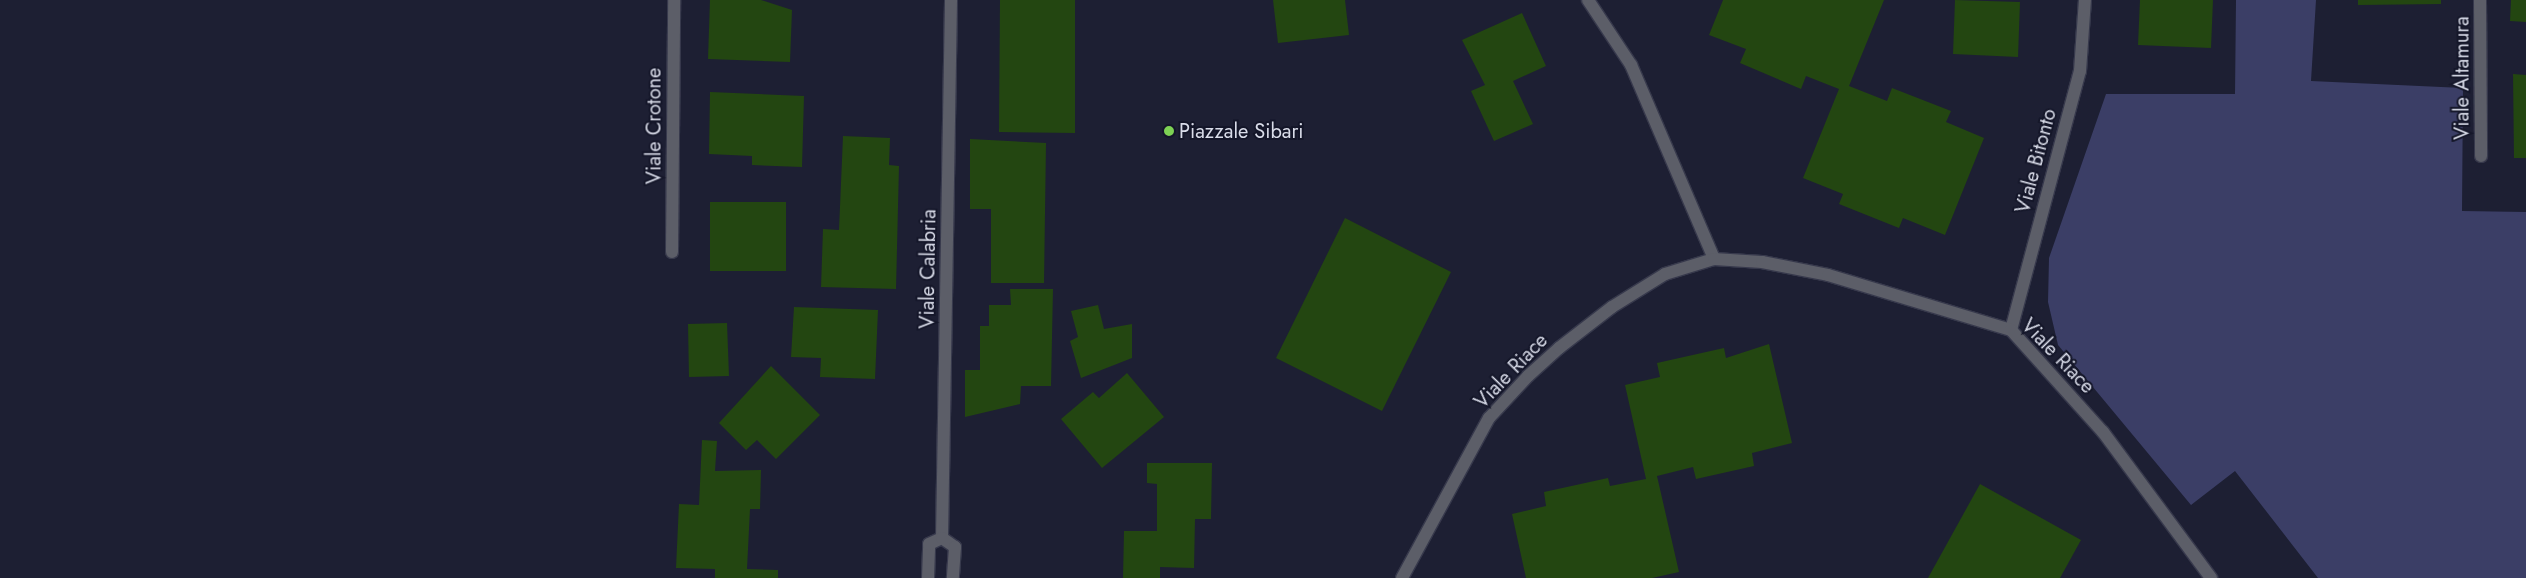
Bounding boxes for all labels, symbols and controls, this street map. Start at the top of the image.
street label: Viale Altamura [2450,16,2474,140]
street label: Viale Crotone [642,68,666,184]
street label: Viale Bitonto [2011,106,2061,216]
place label: Piazzale Sibari [1179,119,1304,143]
marker: Piazzale Sibari [1163,125,1175,137]
street label: Viale Calabria [915,209,941,329]
street label: Viale Riace [2016,314,2100,398]
street label: Viale Riace [1469,329,1553,413]

